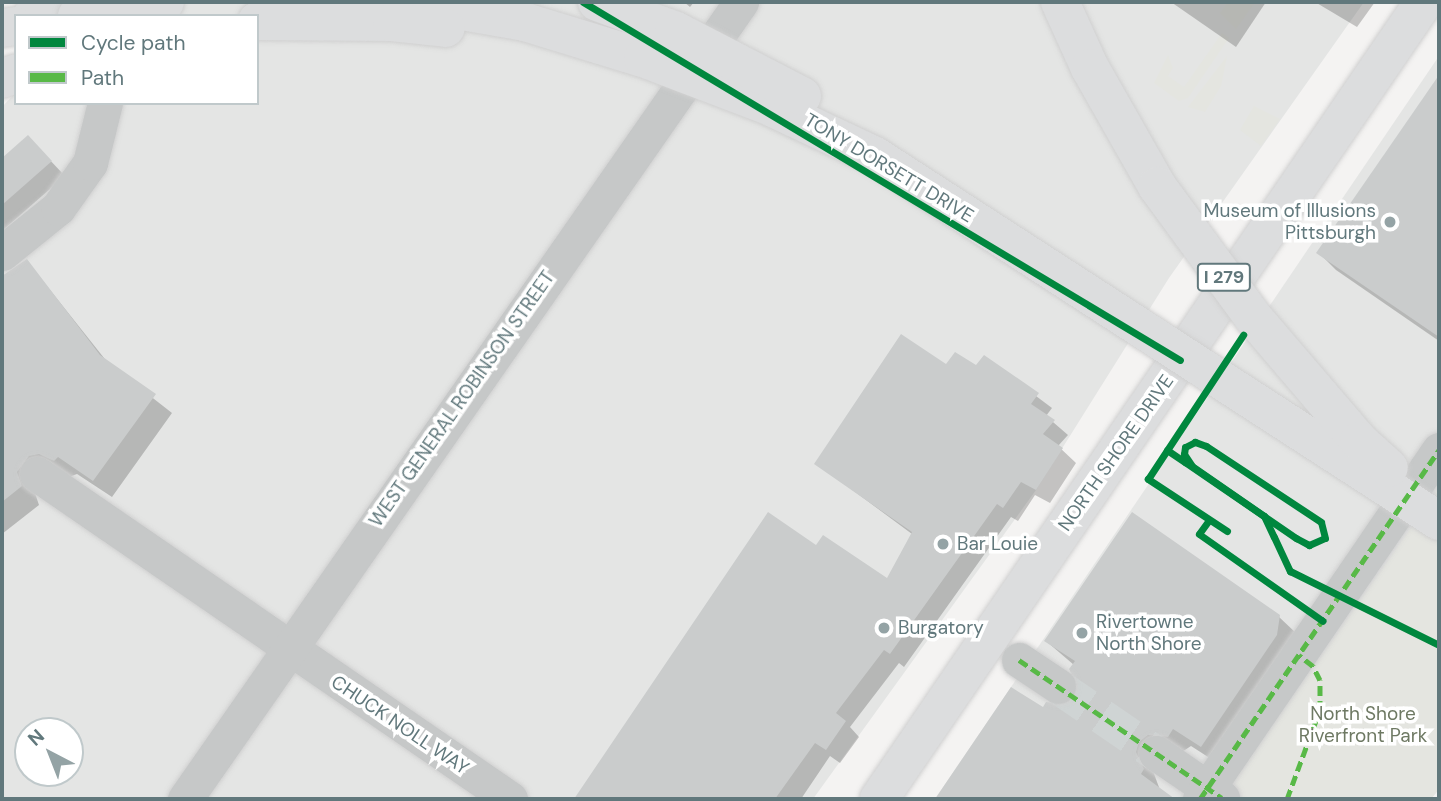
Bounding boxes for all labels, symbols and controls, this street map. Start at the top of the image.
legend [14,14,259,105]
text: Cycle path [81,29,186,57]
text: Path [81,64,124,92]
street label: TONY DORSETT DRIVE [800,108,978,228]
place label: Museum of Illusions Pittsburgh [1204,200,1376,244]
marker: Museum of Illusions Pittsburgh [1382,214,1398,230]
road number: I 279 [1196,262,1252,292]
street label: WEST GENERAL ROBINSON STREET [365,267,559,531]
street label: NORTH SHORE DRIVE [1053,370,1179,536]
place label: Bar Louie [957,533,1038,555]
marker: Bar Louie [935,536,951,552]
place label: Rivertowne North Shore [1096,611,1202,655]
place label: Burgatory [898,617,984,639]
marker: Burgatory [876,620,892,636]
marker: Rivertowne North Shore [1074,625,1090,641]
street label: CHUCK NOLL WAY [327,671,473,779]
park label: North Shore Riverfront Park [1299,703,1427,747]
north arrow [14,717,84,787]
text: N [22,724,49,751]

